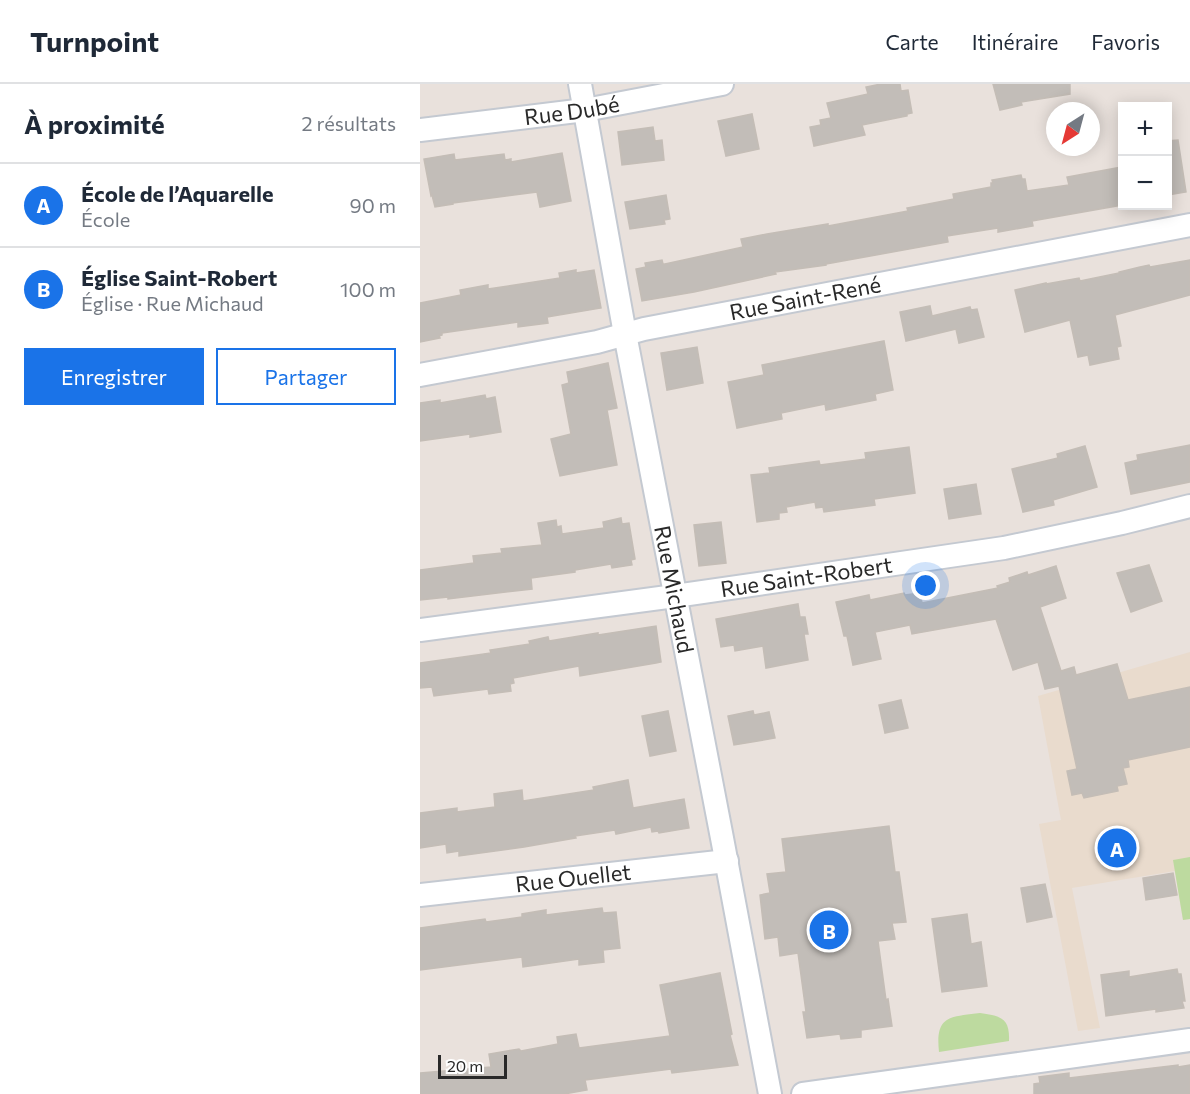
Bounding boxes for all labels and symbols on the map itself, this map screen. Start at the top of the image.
street label: Rue Dubé [523,90,622,130]
north arrow [1046,102,1100,156]
street label: Rue Saint-René [727,270,883,325]
street label: Rue Michaud [649,523,700,655]
street label: Rue Saint-Robert [719,550,894,602]
your location [911,571,940,600]
pin: A [1098,826,1136,870]
street label: Rue Ouellet [514,858,632,897]
pin: B [810,908,848,952]
scale bar [438,1052,507,1080]

